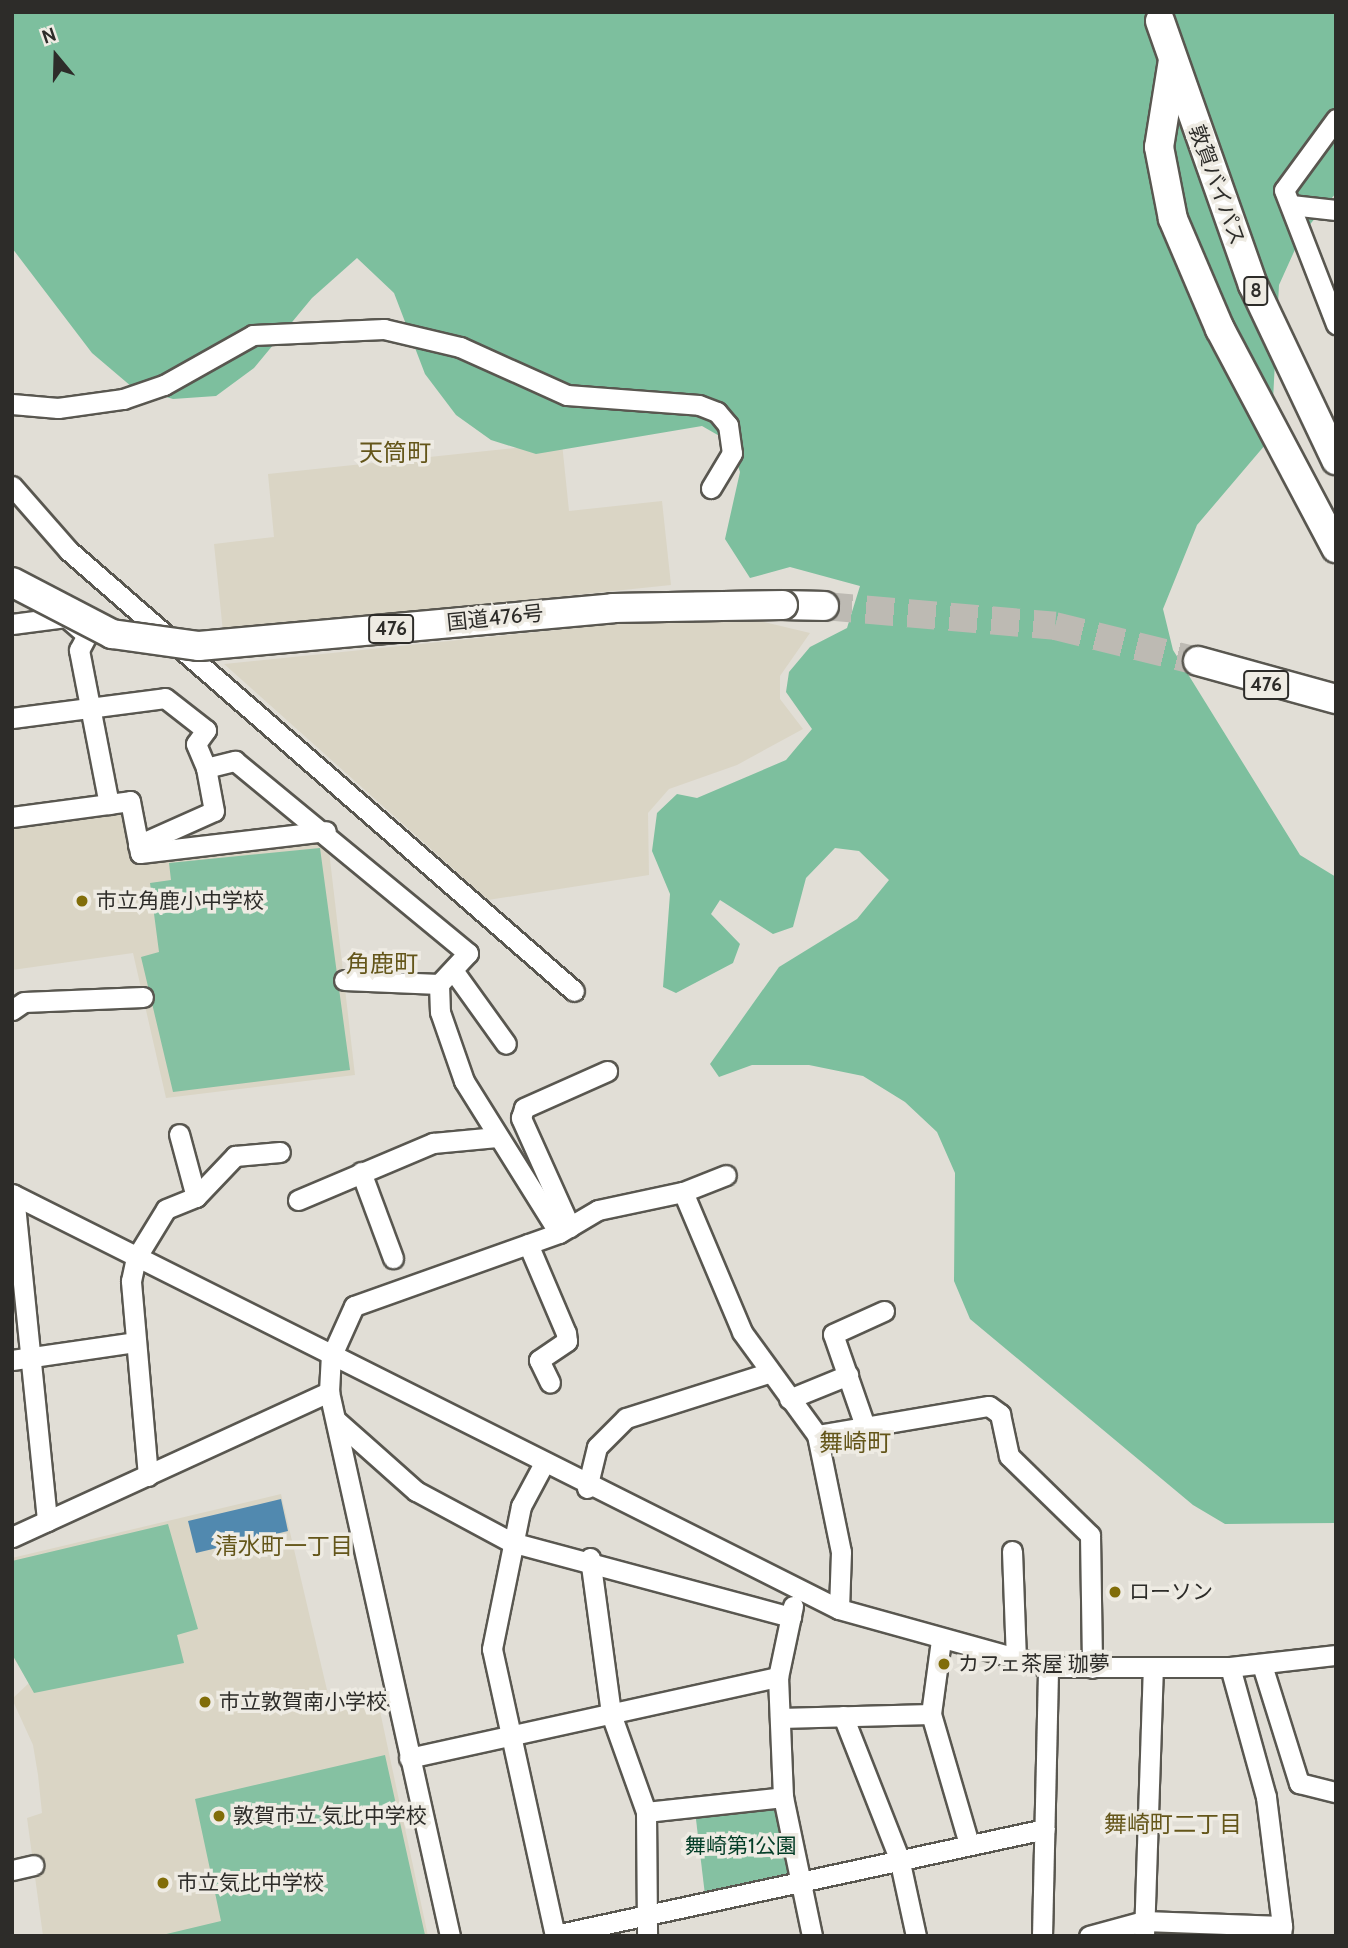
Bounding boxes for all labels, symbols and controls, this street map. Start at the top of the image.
north arrow [21,21,91,91]
text: N [39,23,59,49]
street label: 敦賀バイパス [1184,121,1250,249]
road number: 8 [1242,276,1270,306]
district label: 天筒町 [359,439,431,467]
street label: 国道476号 [445,600,545,636]
road number: 476 [366,614,416,644]
road number: 476 [1242,670,1290,700]
place label: 市立角鹿小中学校 [96,888,264,914]
marker: 市立角鹿小中学校 [74,893,90,909]
district label: 角鹿町 [346,950,418,978]
district label: 舞崎町 [819,1429,891,1457]
district label: 清水町一丁目 [215,1532,353,1560]
place label: ローソン [1129,1579,1213,1605]
marker: ローソン [1107,1584,1123,1600]
place label: カフェ茶屋 珈夢 [958,1651,1110,1677]
marker: カフェ茶屋 珈夢 [936,1656,952,1672]
place label: 市立敦賀南小学校 [219,1689,387,1715]
marker: 市立敦賀南小学校 [197,1694,213,1710]
place label: 敦賀市立 気比中学校 [233,1803,427,1829]
marker: 敦賀市立 気比中学校 [211,1808,227,1824]
district label: 舞崎町二丁目 [1104,1810,1242,1838]
park label: 舞崎第1公園 [685,1833,797,1859]
place label: 市立気比中学校 [177,1870,324,1896]
marker: 市立気比中学校 [155,1875,171,1891]

